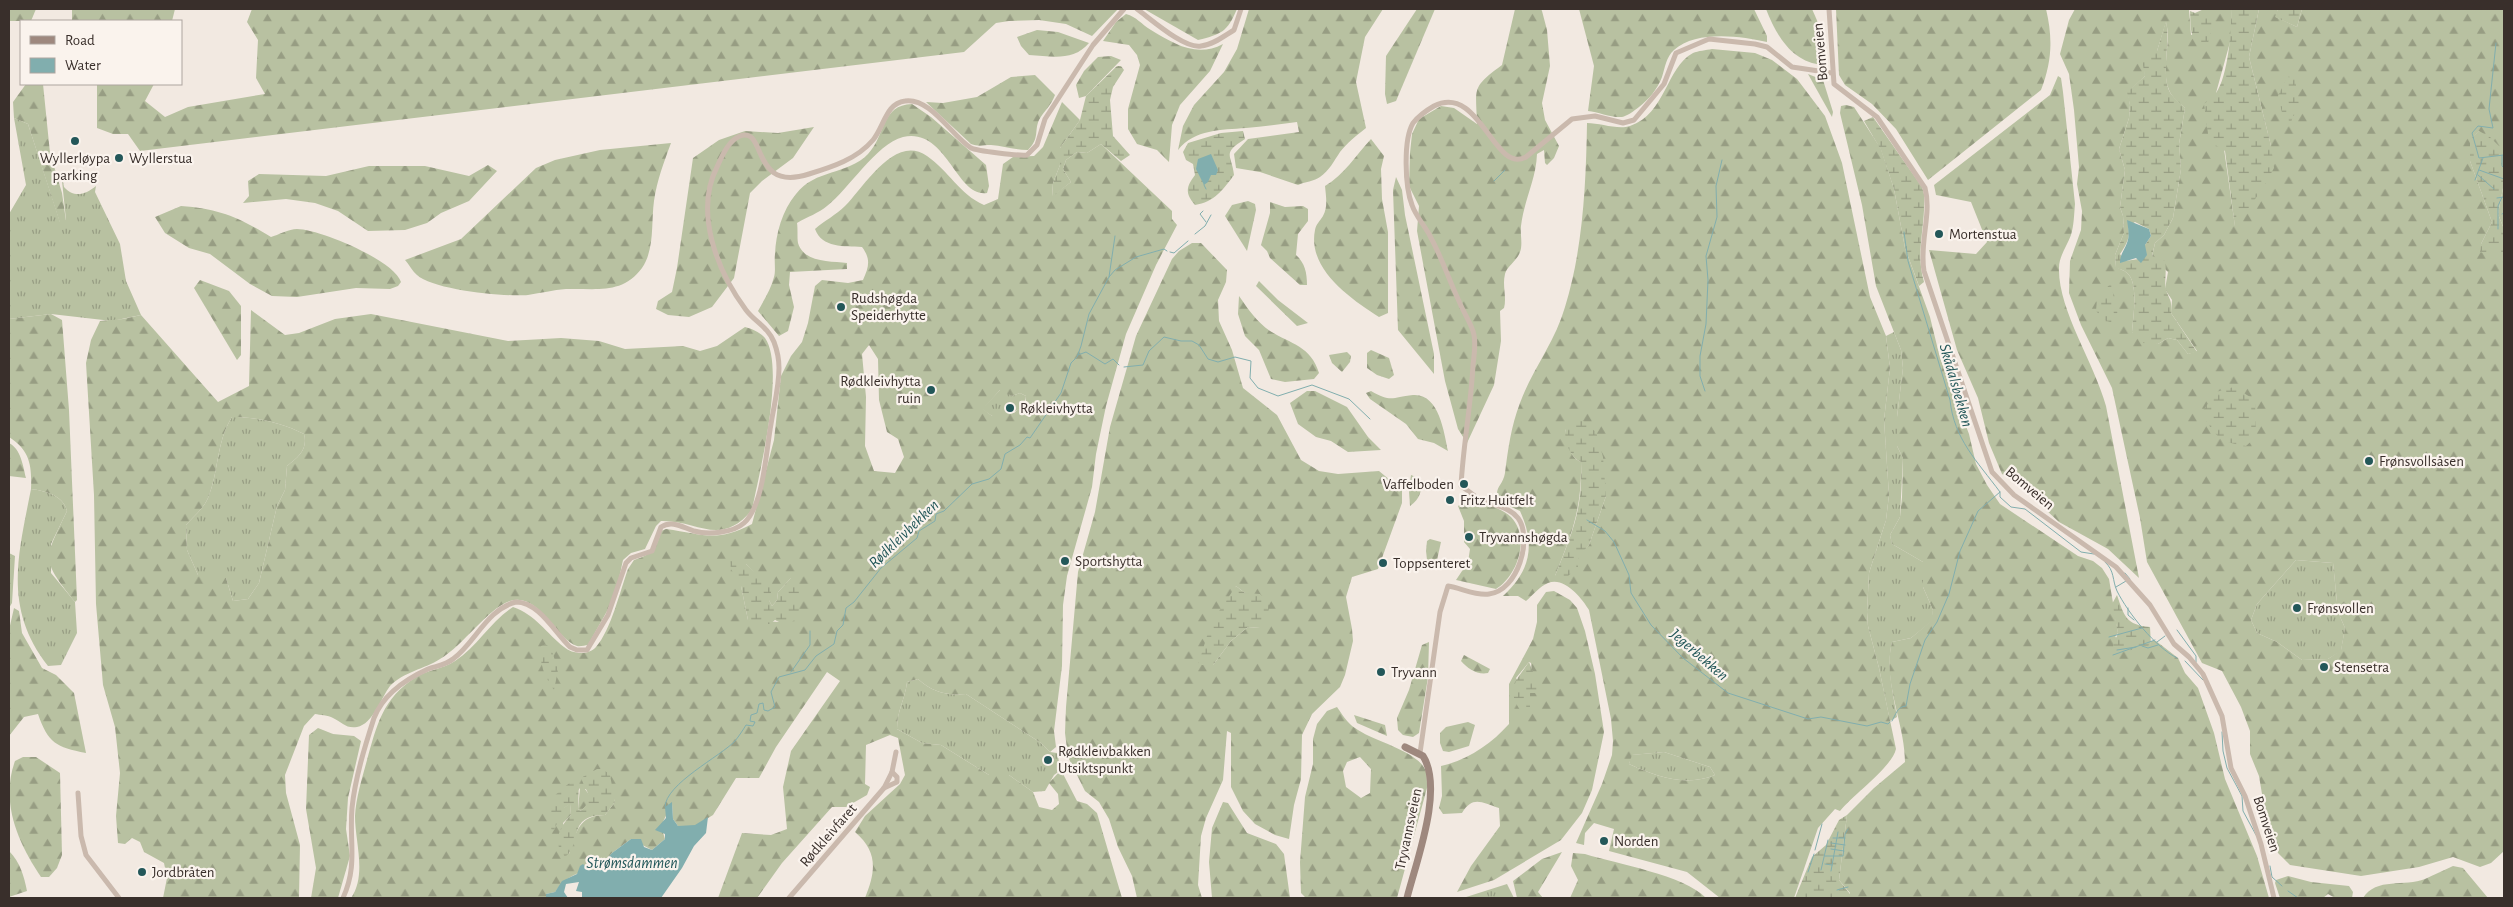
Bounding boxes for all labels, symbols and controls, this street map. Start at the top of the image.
legend [20,20,182,85]
street label: Bomveien [1810,22,1831,82]
text: Road [65,33,95,48]
text: Water [65,58,101,73]
marker: Wyllerløypa parking [69,135,81,147]
place label: Wyllerløypa parking [40,151,110,183]
place label: Wyllerstua [129,151,193,166]
marker: Wyllerstua [113,152,125,164]
place label: Mortenstua [1949,227,2017,242]
marker: Mortenstua [1933,228,1945,240]
place label: Rudshøgda Speiderhytte [851,291,926,323]
marker: Rudshøgda Speiderhytte [835,301,847,313]
water label: Skådalsbekken [1937,342,1976,429]
place label: Rødkleivhytta ruin [840,374,921,406]
marker: Rødkleivhytta ruin [925,384,937,396]
place label: Røkleivhytta [1020,401,1093,416]
marker: Røkleivhytta [1004,402,1016,414]
place label: Frønsvollsåsen [2379,454,2464,469]
marker: Frønsvollsåsen [2363,455,2375,467]
street label: Bomveien [2003,464,2057,513]
place label: Vaffelboden [1383,477,1454,492]
marker: Vaffelboden [1458,478,1470,490]
place label: Fritz Huitfelt [1460,493,1534,508]
marker: Fritz Huitfelt [1444,494,1456,506]
water label: Rødkleivbekken [866,497,942,571]
place label: Tryvannshøgda [1479,530,1568,545]
marker: Tryvannshøgda [1463,531,1475,543]
place label: Sportshytta [1075,554,1143,569]
marker: Sportshytta [1059,555,1071,567]
place label: Toppsenteret [1393,556,1470,571]
marker: Toppsenteret [1377,557,1389,569]
place label: Frønsvollen [2307,601,2374,616]
marker: Frønsvollen [2291,602,2303,614]
water label: Jegerbekken [1667,625,1731,684]
place label: Stensetra [2334,660,2389,675]
marker: Stensetra [2318,661,2330,673]
place label: Tryvann [1391,665,1437,680]
marker: Tryvann [1375,666,1387,678]
place label: Rødkleivbakken Utsiktspunkt [1058,744,1151,776]
marker: Rødkleivbakken Utsiktspunkt [1042,754,1054,766]
street label: Tryvannsveien [1393,787,1424,871]
street label: Bomveien [2250,794,2283,854]
street label: Rødkleivfaret [797,801,860,870]
place label: Norden [1614,834,1658,849]
marker: Norden [1598,835,1610,847]
water label: Strømsdammen [586,855,678,871]
place label: Jordbråten [152,865,215,880]
marker: Jordbråten [136,866,148,878]

